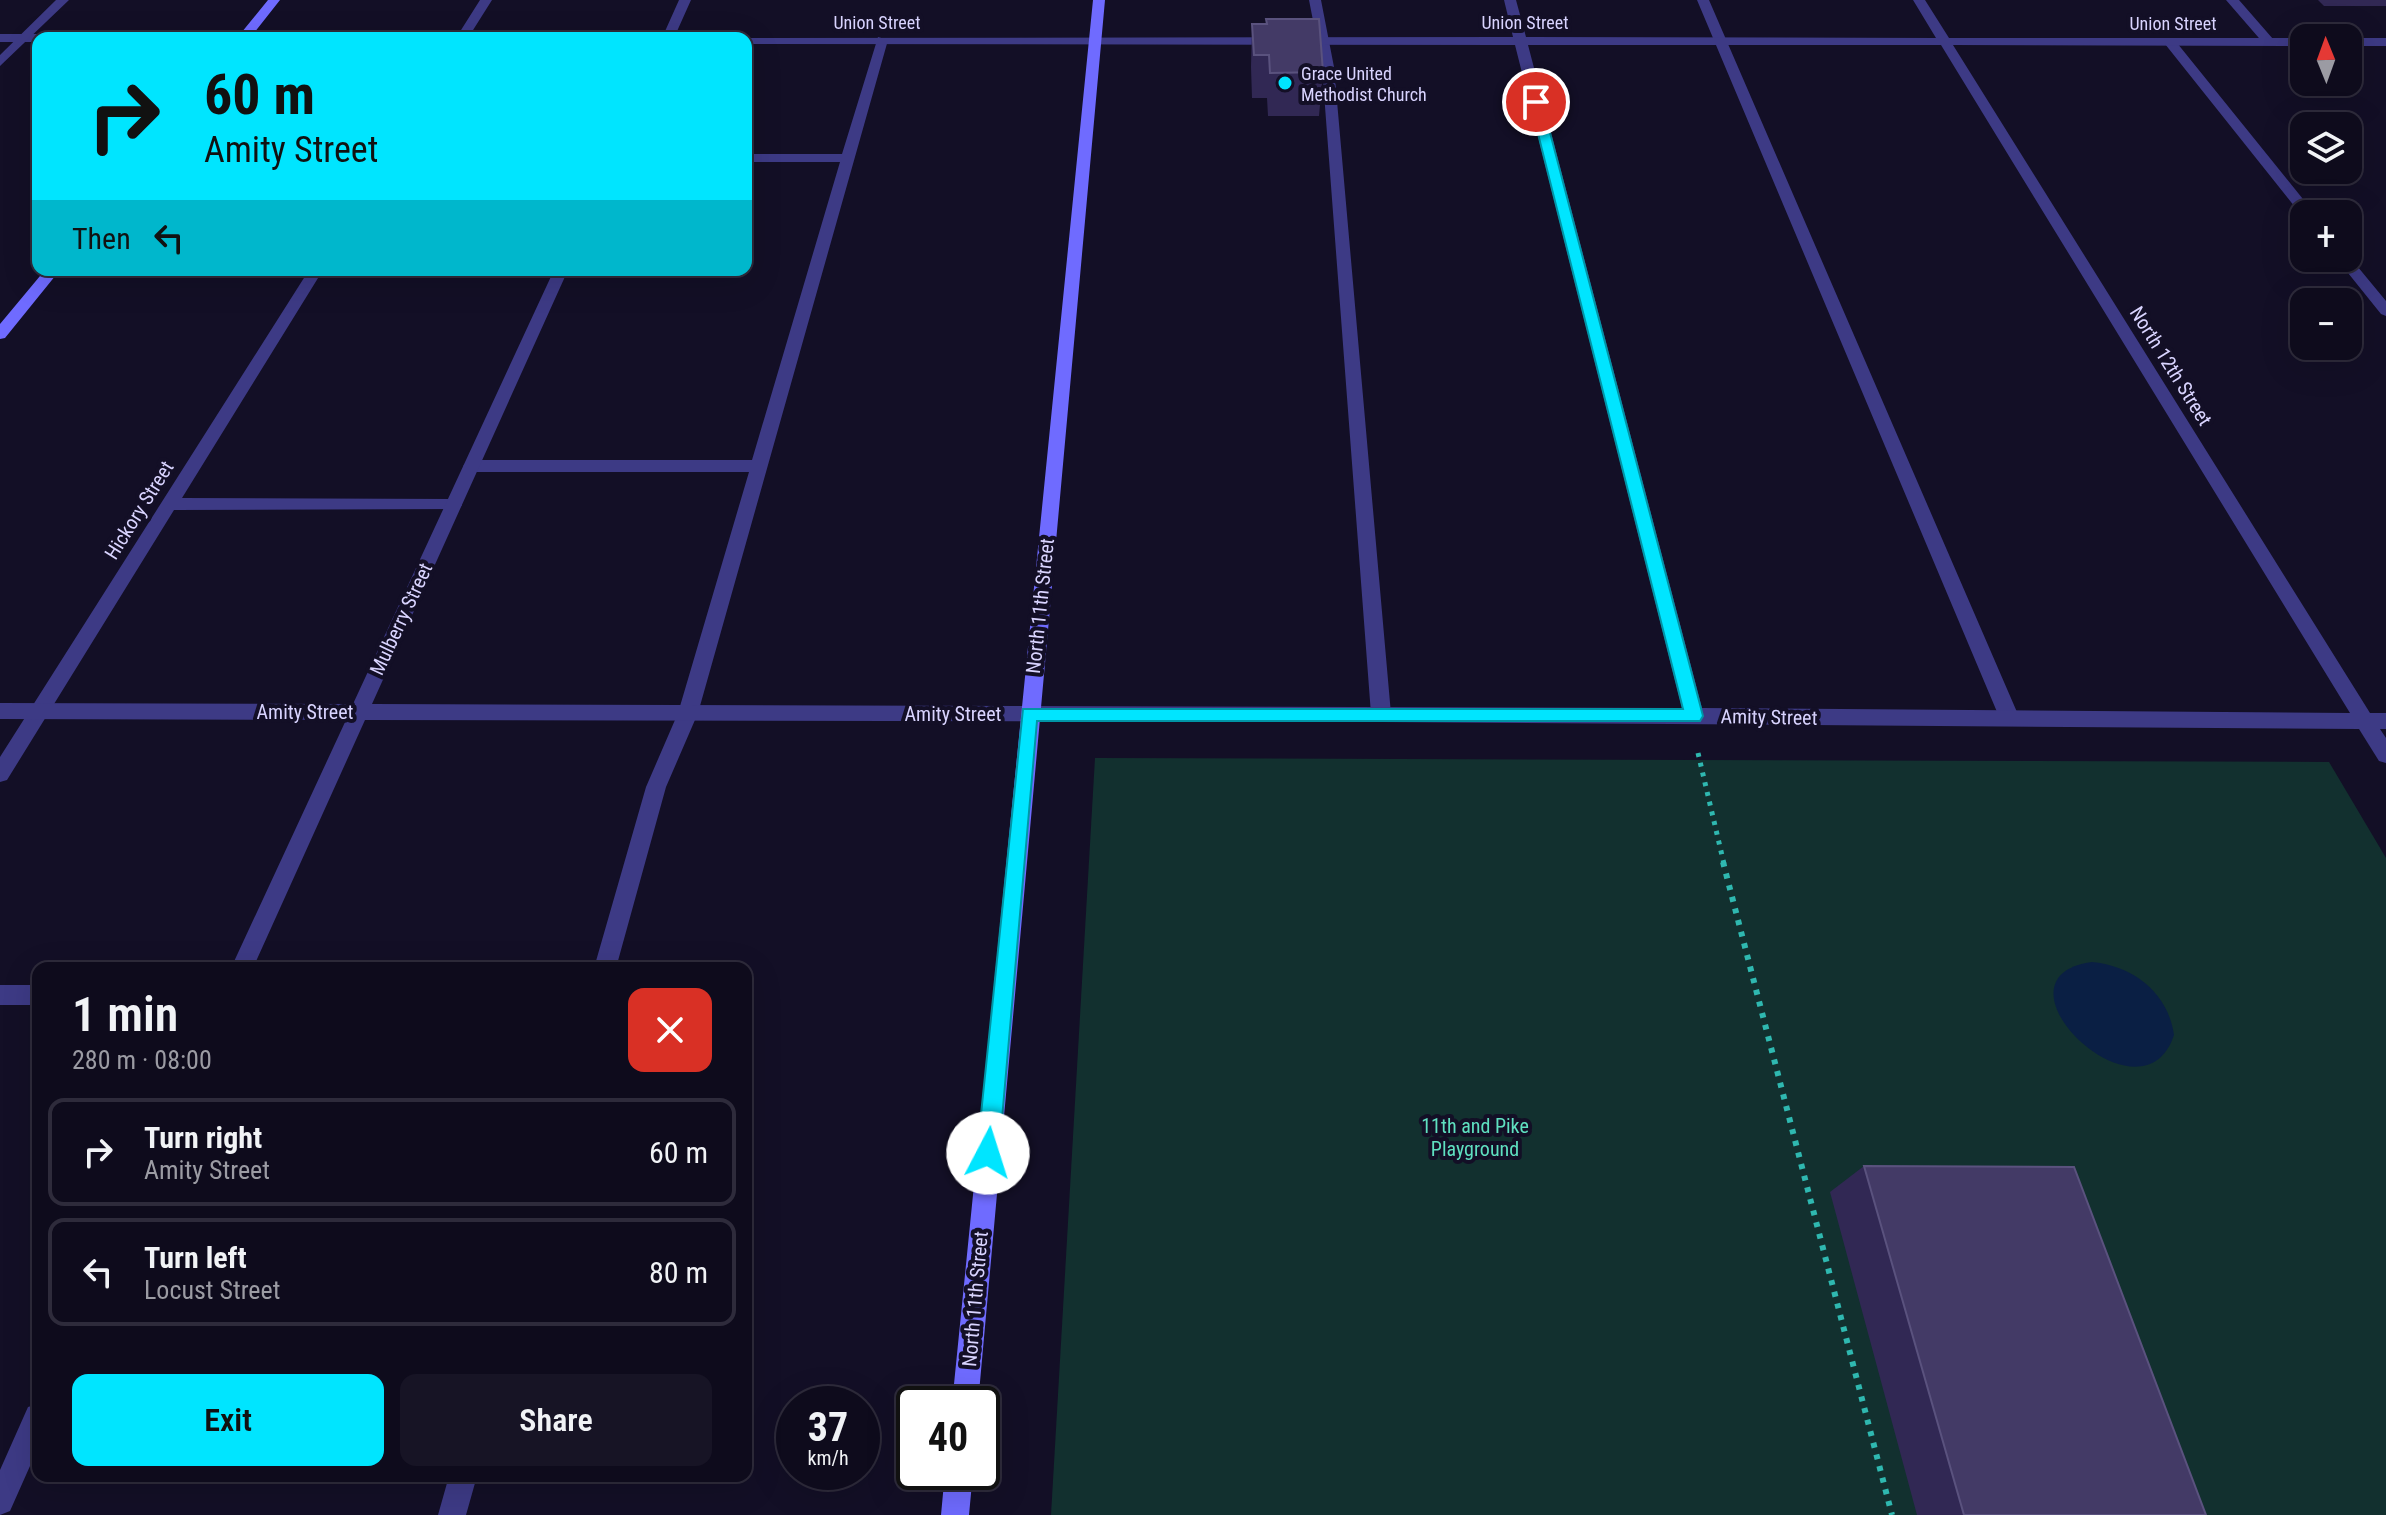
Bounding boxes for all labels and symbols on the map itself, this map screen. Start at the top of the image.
street label: Union Street [833,12,921,33]
street label: Union Street [1481,12,1569,33]
street label: Union Street [2129,13,2217,34]
north arrow [2290,24,2362,96]
place label: Grace United Methodist Church [1301,63,1427,105]
pin [1502,68,1570,136]
marker: Grace United Methodist Church [1276,74,1294,92]
street label: North 12th Street [2125,302,2217,430]
street label: Hickory Street [99,456,179,564]
street label: North 11th Street [1021,537,1059,675]
street label: Mulberry Street [365,559,437,679]
street label: Amity Street [257,700,354,724]
street label: Amity Street [905,702,1002,726]
street label: Amity Street [1720,704,1818,730]
position arrow [946,1111,1030,1195]
park label: 11th and Pike Playground [1421,1114,1529,1161]
street label: North 11th Street [957,1230,993,1368]
speed limit sign: 40 [896,1386,1000,1490]

